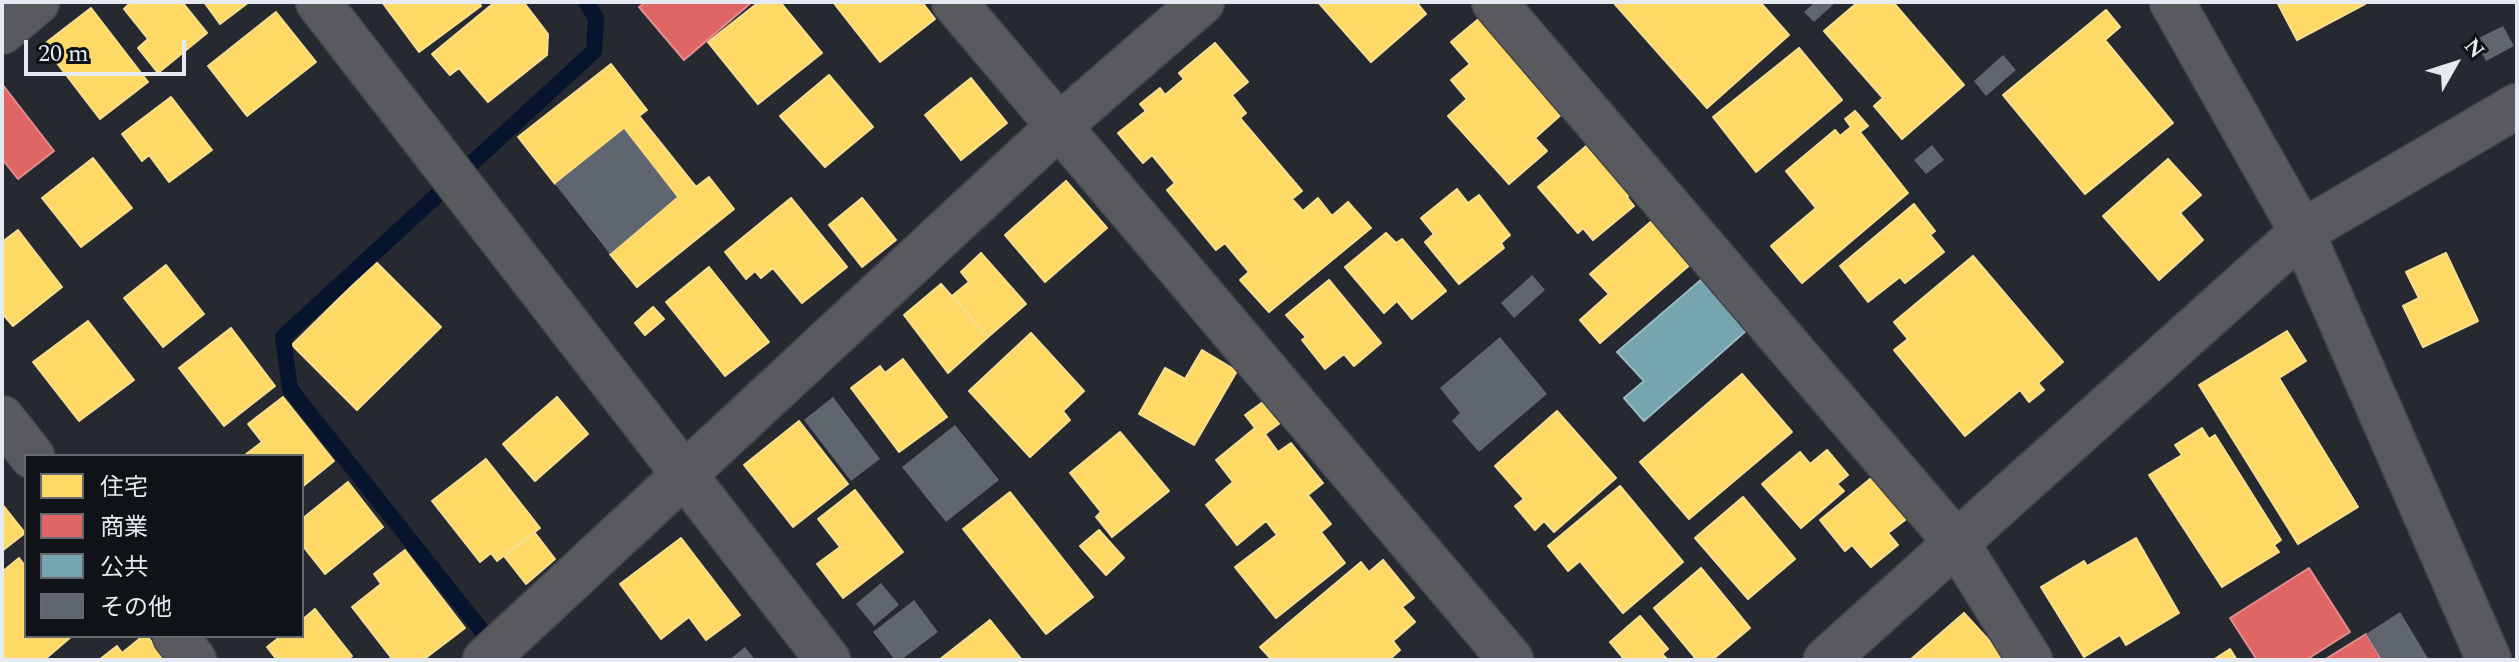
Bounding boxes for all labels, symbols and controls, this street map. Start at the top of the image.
scale bar [28,24,190,74]
north arrow [2415,24,2495,104]
text: N [2456,31,2493,66]
text: 20 m [38,36,89,72]
legend [24,454,304,638]
text: 住宅 [100,470,148,506]
text: 商業 [100,510,148,546]
text: 公共 [100,550,148,586]
text: その他 [100,590,172,626]

